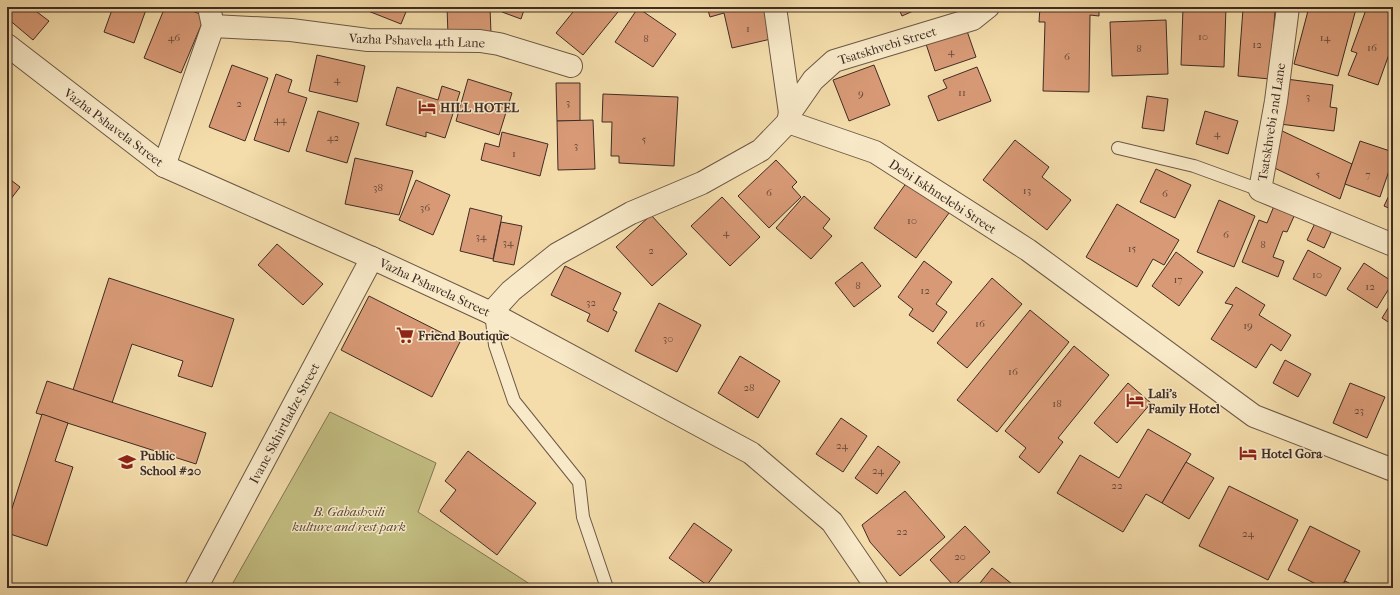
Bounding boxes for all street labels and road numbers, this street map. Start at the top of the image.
street label: Tsatskhvebi Street [836,23,938,68]
street label: Vazha Pshavela 4th Lane [348,31,486,50]
street label: Tsatskhvebi 2nd Lane [1255,61,1288,182]
street label: Vazha Pshavela Street [60,85,167,170]
street label: Debi Iskhnelebi Street [886,156,1000,237]
street label: Vazha Pshavela Street [376,255,493,320]
street label: Ivane Skhirtladze Street [246,360,323,486]

